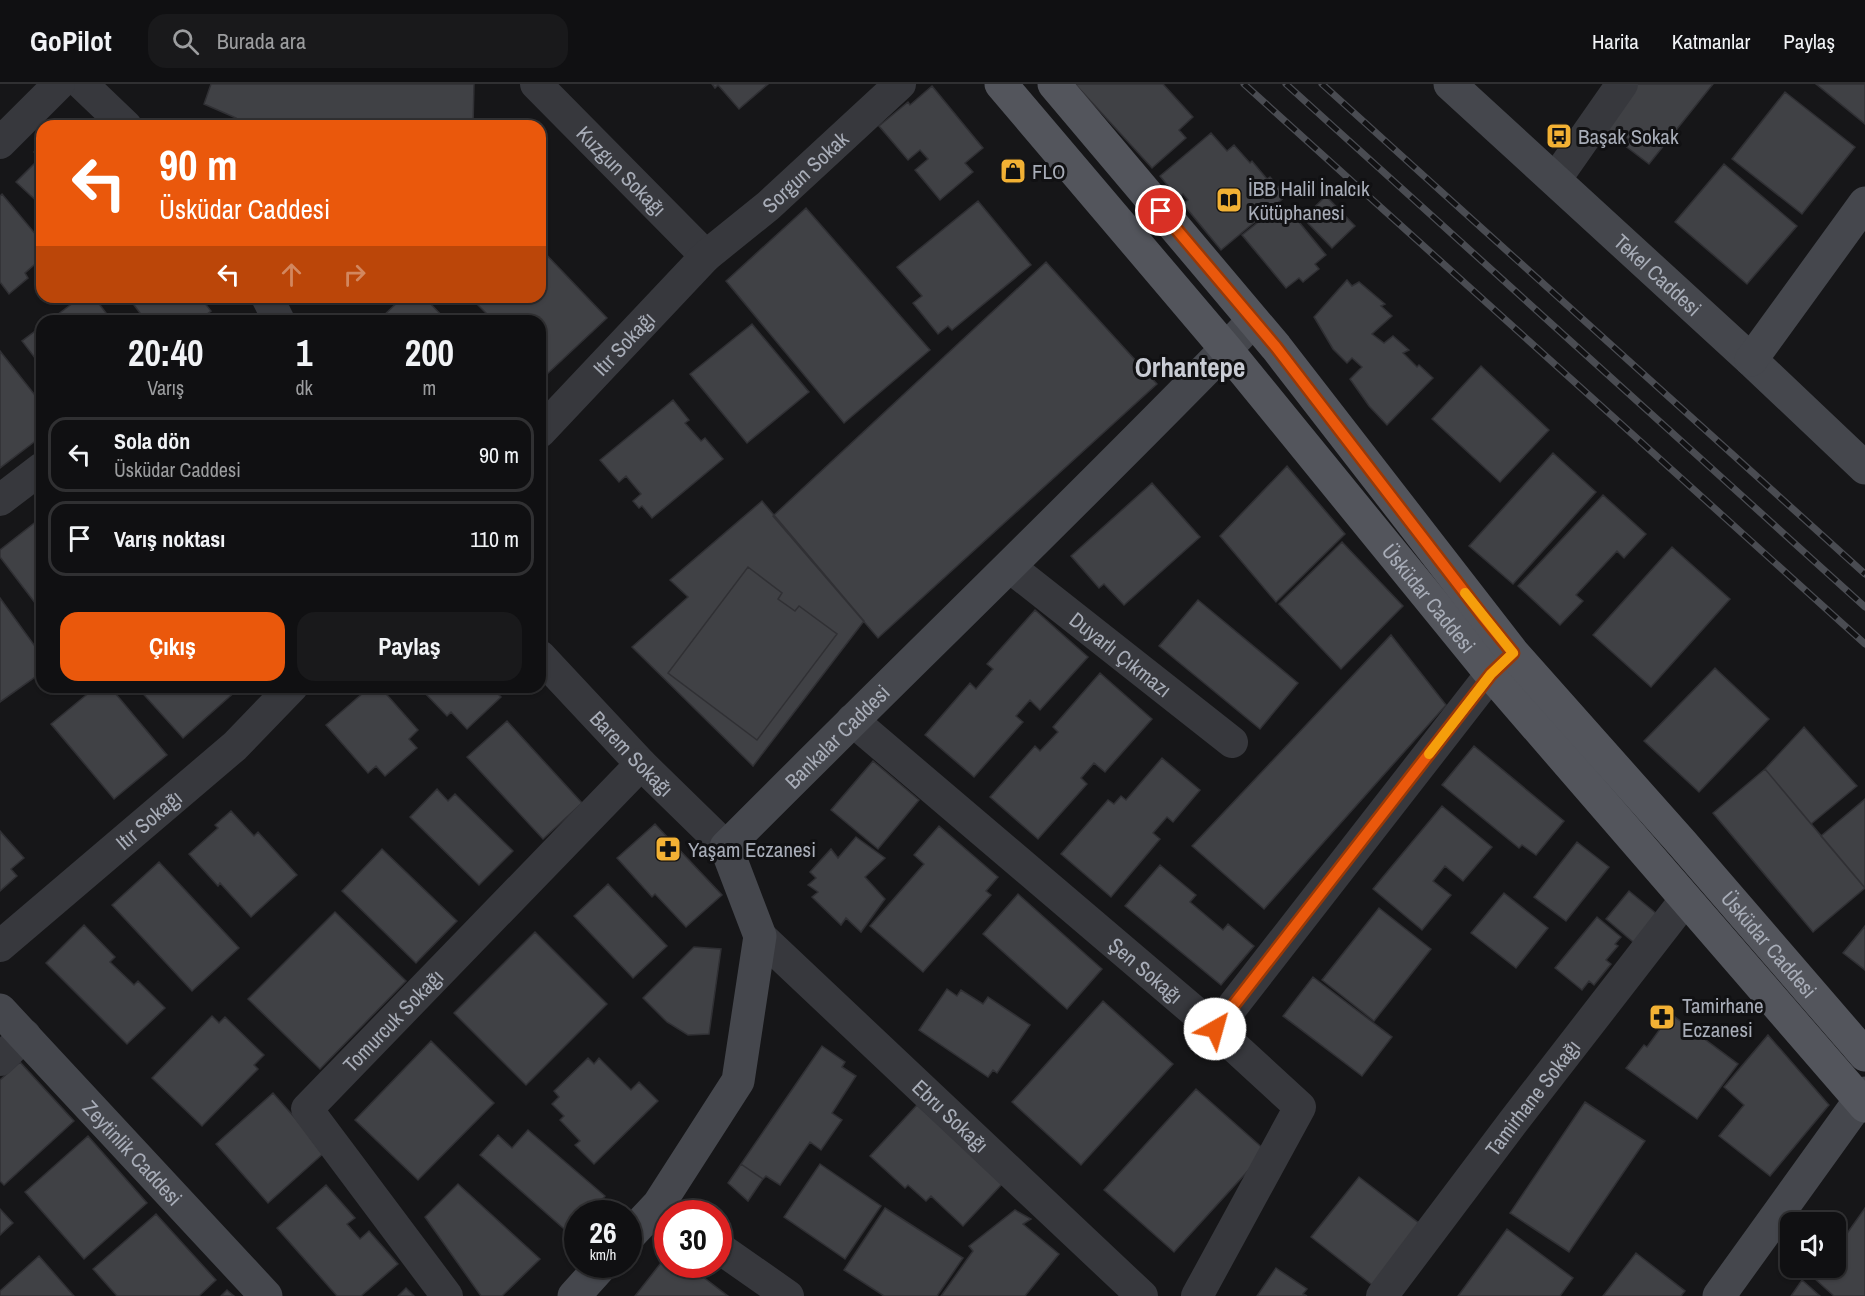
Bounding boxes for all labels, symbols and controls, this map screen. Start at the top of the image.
search box [148,14,568,68]
text: GoPilot [30,22,112,60]
icon: search [169,25,202,58]
text: Burada ara [217,26,306,56]
text: Harita [1592,27,1639,56]
text: Katmanlar [1672,27,1750,56]
text: Paylaş [1783,27,1835,56]
street label: Kuzgun Sokağı [570,119,673,223]
bus stop icon: Başak Sokak [1544,121,1574,151]
place label: Başak Sokak [1578,122,1679,151]
street label: Sorgun Sokak [755,124,855,219]
text: 90 m [159,137,238,193]
icon: left [60,144,138,222]
shop icon: FLO [998,156,1028,186]
place label: FLO [1032,157,1066,186]
place label: İBB Halil İnalcık Kütüphanesi [1248,174,1370,227]
pin [1135,185,1186,236]
library icon: İBB Halil İnalcık Kütüphanesi [1214,185,1244,215]
text: Üsküdar Caddesi [159,191,330,227]
icon: arrive [1144,194,1177,227]
street label: Tekel Caddesi [1608,227,1708,322]
icon: left [212,258,245,291]
icon: ahead [275,258,308,291]
icon: right [338,258,371,291]
street label: Itır Sokağı [586,305,661,382]
text: 20:40 [128,329,203,377]
text: 1 [296,329,312,377]
text: 200 [405,329,454,377]
district label: Orhantepe [1135,349,1245,385]
text: Varış [147,374,184,401]
text: dk [295,374,313,401]
text: m [423,374,436,401]
text: Sola dön [114,426,190,456]
icon: left [63,438,96,471]
text: 90 m [479,440,519,470]
text: Üsküdar Caddesi [114,456,241,483]
icon: arrive [63,522,96,555]
text: Varış noktası [114,524,225,554]
text: 110 m [470,524,519,554]
street label: Üsküdar Caddesi [1376,537,1482,659]
street label: Duyarlı Çıkmazı [1064,605,1178,704]
button: Çıkış [60,612,285,681]
button: Paylaş [297,612,522,681]
street label: Bankalar Caddesi [778,678,896,795]
street label: Barem Sokağı [584,704,680,803]
street label: Itır Sokağı [109,783,188,856]
pharmacy icon: Yaşam Eczanesi [653,834,683,864]
place label: Yaşam Eczanesi [688,835,816,864]
street label: Üsküdar Caddesi [1715,884,1824,1004]
street label: Şen Sokağı [1103,930,1189,1010]
street label: Tomurcuk Sokağı [336,962,450,1078]
place label: Tamirhane Eczanesi [1682,991,1764,1044]
position arrow [1183,997,1247,1061]
pharmacy icon: Tamirhane Eczanesi [1647,1002,1677,1032]
street label: Tamirhane Sokağı [1478,1033,1586,1162]
street label: Ebru Sokağı [906,1073,995,1159]
street label: Zeytinlik Caddesi [77,1094,189,1212]
speed limit sign: 30 [654,1200,732,1278]
text: 26 [589,1212,617,1252]
map controls [1780,1212,1846,1278]
button: sound [1780,1212,1846,1278]
text: km/h [590,1244,616,1265]

